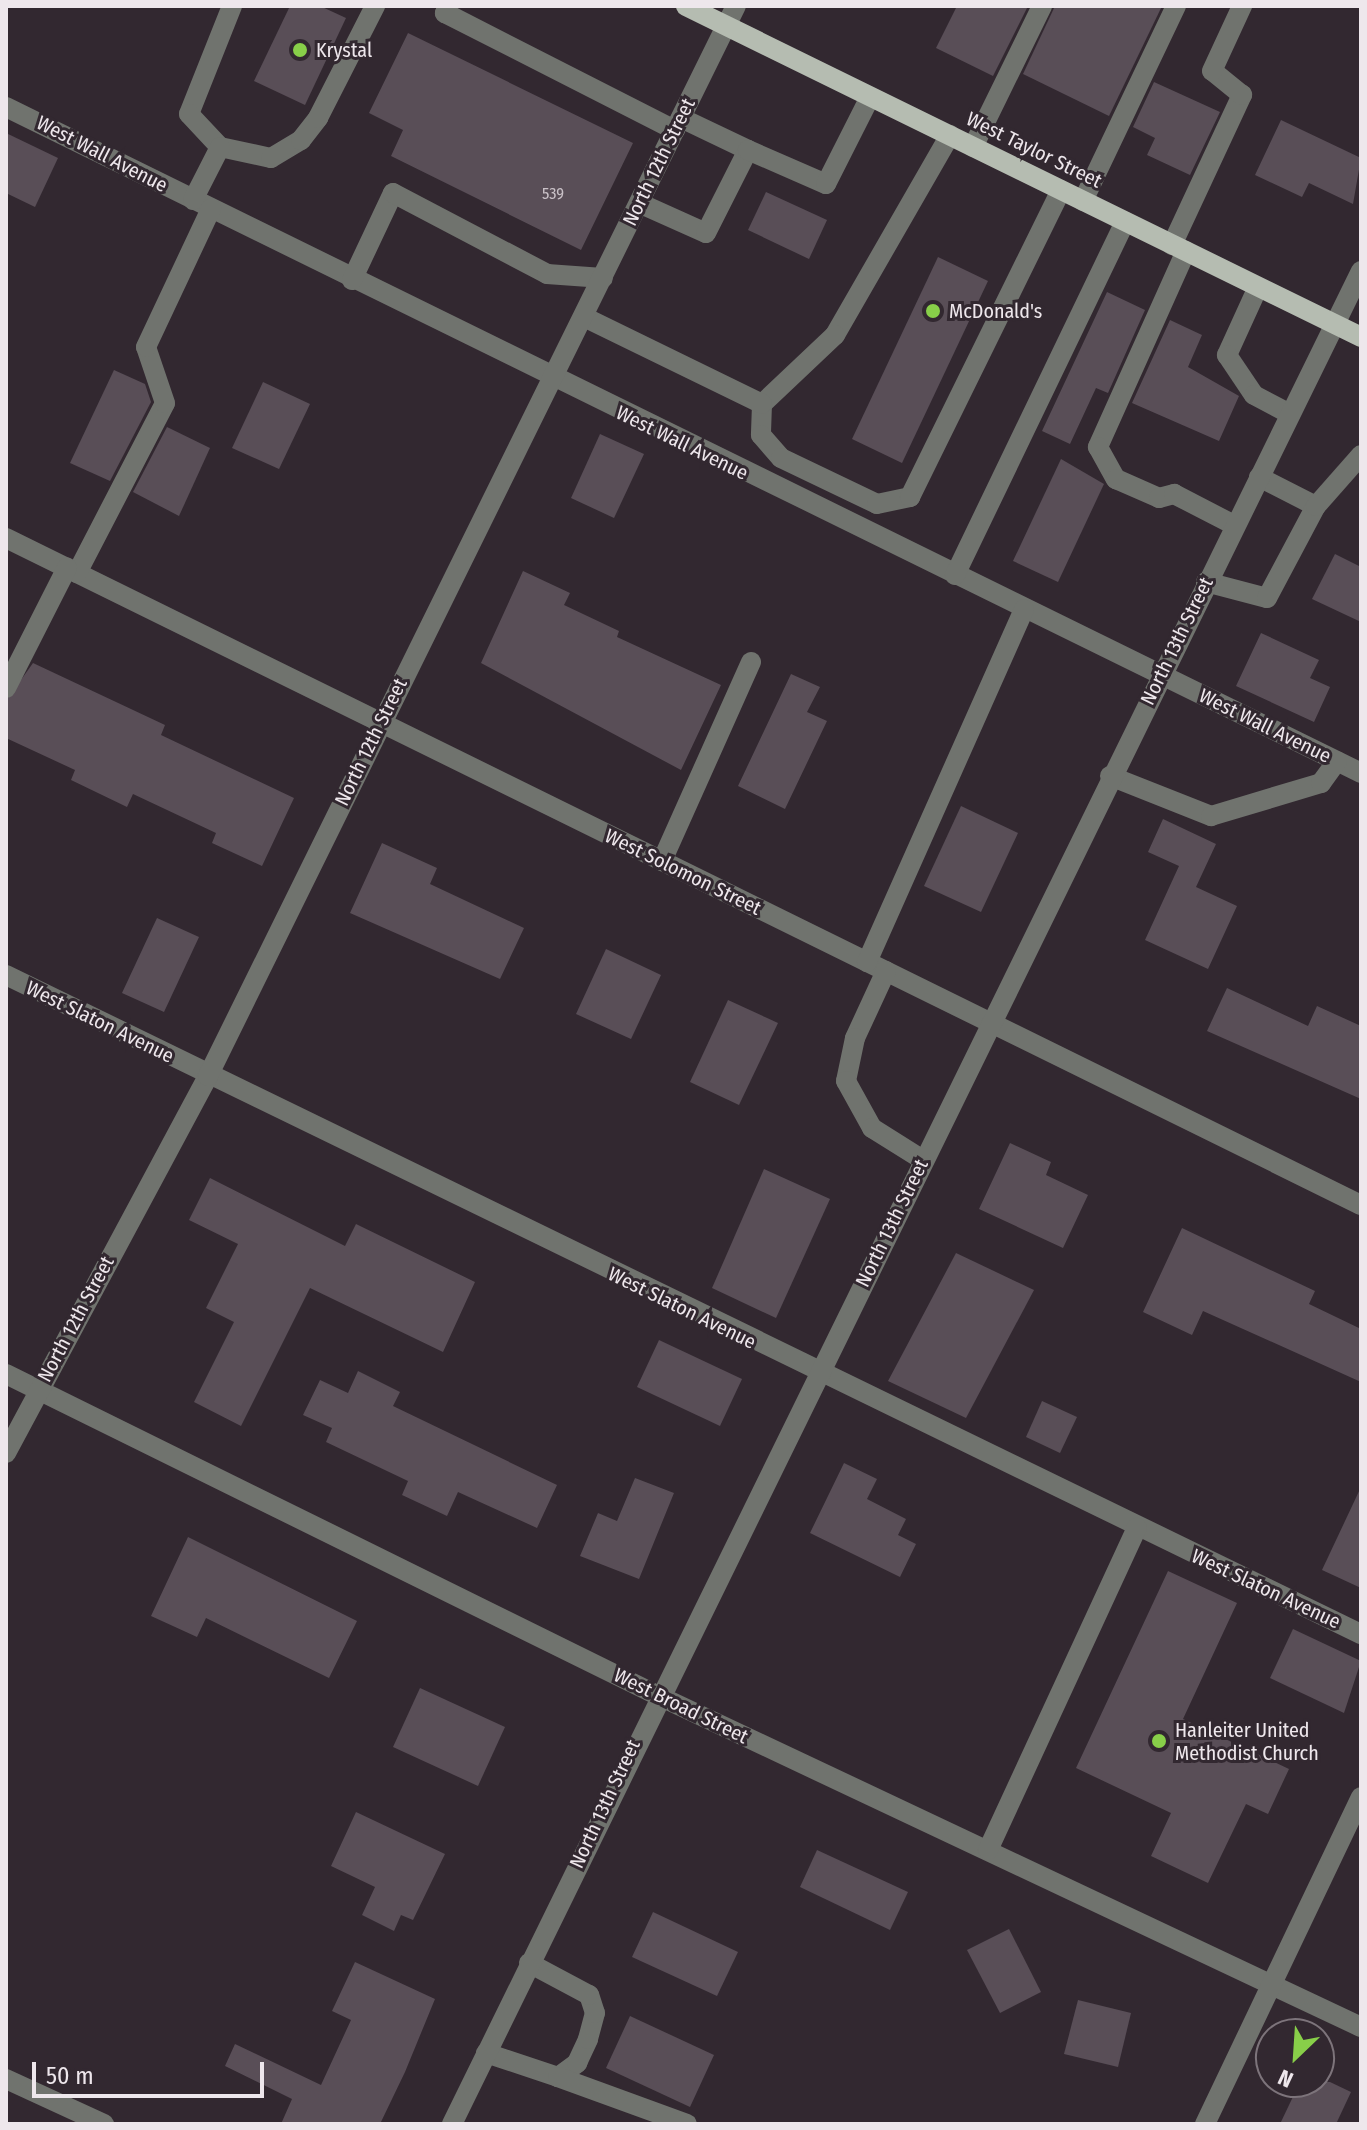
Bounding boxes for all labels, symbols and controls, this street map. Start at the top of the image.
place label: Krystal [316,38,372,62]
marker: Krystal [291,41,309,59]
street label: North 12th Street [618,94,700,230]
street label: West Taylor Street [962,107,1106,193]
street label: West Wall Avenue [32,111,172,197]
house number: 539 [542,184,564,204]
place label: McDonald's [949,299,1042,323]
marker: McDonald's [924,302,942,320]
street label: West Wall Avenue [612,401,752,485]
street label: North 13th Street [1136,573,1218,709]
street label: North 12th Street [330,674,412,810]
street label: West Wall Avenue [1195,684,1335,768]
street label: West Solomon Street [601,824,765,920]
street label: West Slaton Avenue [22,976,178,1068]
street label: North 13th Street [851,1155,933,1291]
street label: North 12th Street [33,1252,119,1386]
street label: West Slaton Avenue [604,1262,760,1354]
street label: West Slaton Avenue [1188,1544,1344,1634]
street label: West Broad Street [610,1663,752,1749]
place label: Hanleiter United Methodist Church [1175,1718,1319,1765]
marker: Hanleiter United Methodist Church [1150,1732,1168,1750]
street label: North 13th Street [565,1736,645,1872]
north arrow [1255,2018,1335,2098]
scale bar [36,2046,268,2096]
text: 50 m [46,2062,94,2090]
text: N [1274,2063,1297,2093]

